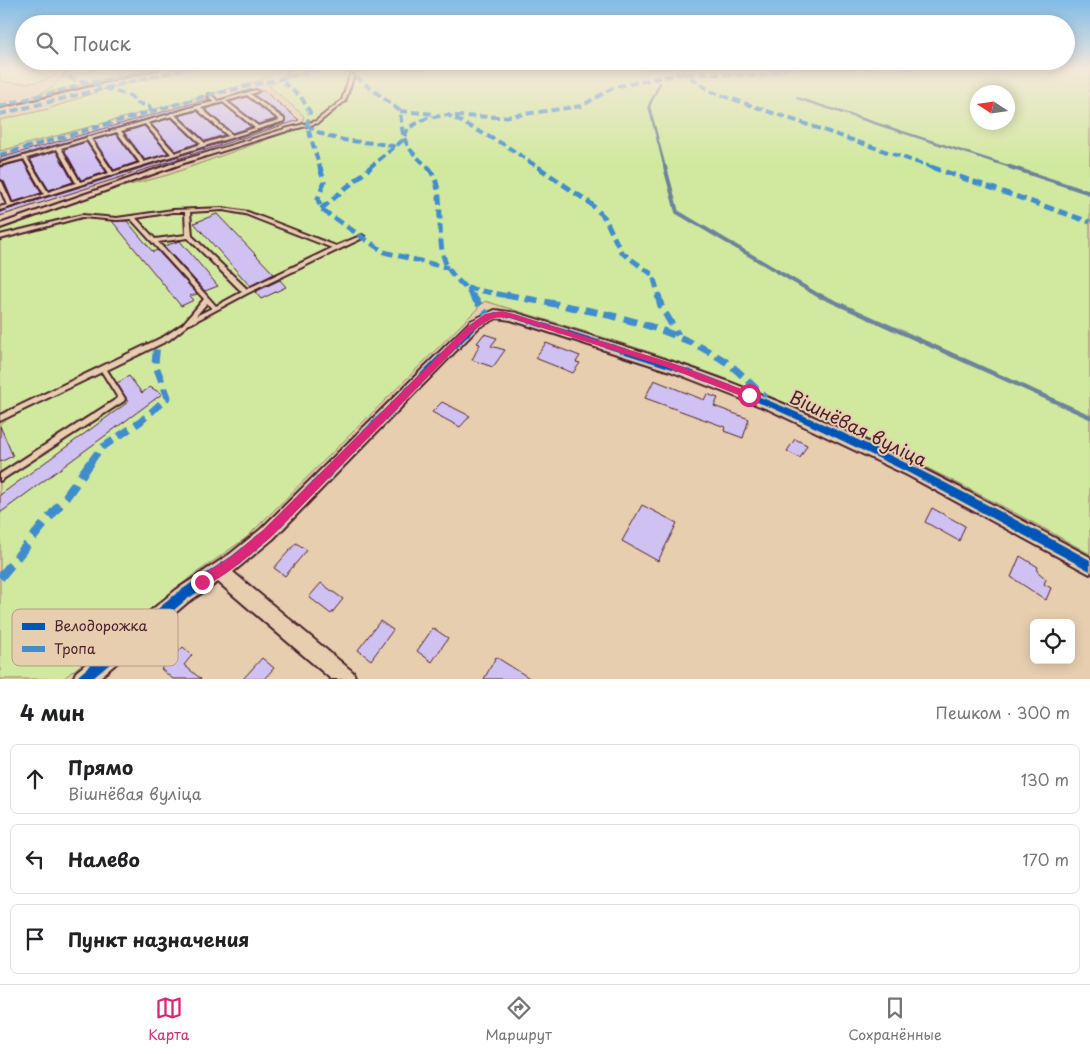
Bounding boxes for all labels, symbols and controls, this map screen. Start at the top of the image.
search box [15,15,1075,70]
icon: search [33,29,61,57]
text: Поиск [73,29,131,57]
north arrow [970,85,1015,130]
street label: Вішнёвая вуліца [785,383,932,473]
route start [738,384,761,407]
route end [191,571,214,594]
legend [12,609,178,666]
text: Велодорожка [54,615,148,636]
map controls [1030,619,1075,664]
button: locate [1030,619,1075,664]
text: Тропа [54,638,96,659]
text: 4 мин [20,696,85,728]
text: Пешком · 300 m [936,700,1070,724]
text: Прямо [68,753,133,781]
icon: ahead [21,765,49,793]
text: 130 m [1021,767,1069,791]
text: Вішнёвая вуліца [68,781,202,805]
icon: left [21,845,49,873]
text: Налево [68,845,140,873]
text: 170 m [1023,847,1069,871]
icon: arrive [21,925,49,953]
text: Пункт назначения [68,925,249,953]
tab: Карта [148,994,189,1045]
tab: Маршрут [486,994,552,1045]
tab: Сохранённые [848,994,942,1045]

